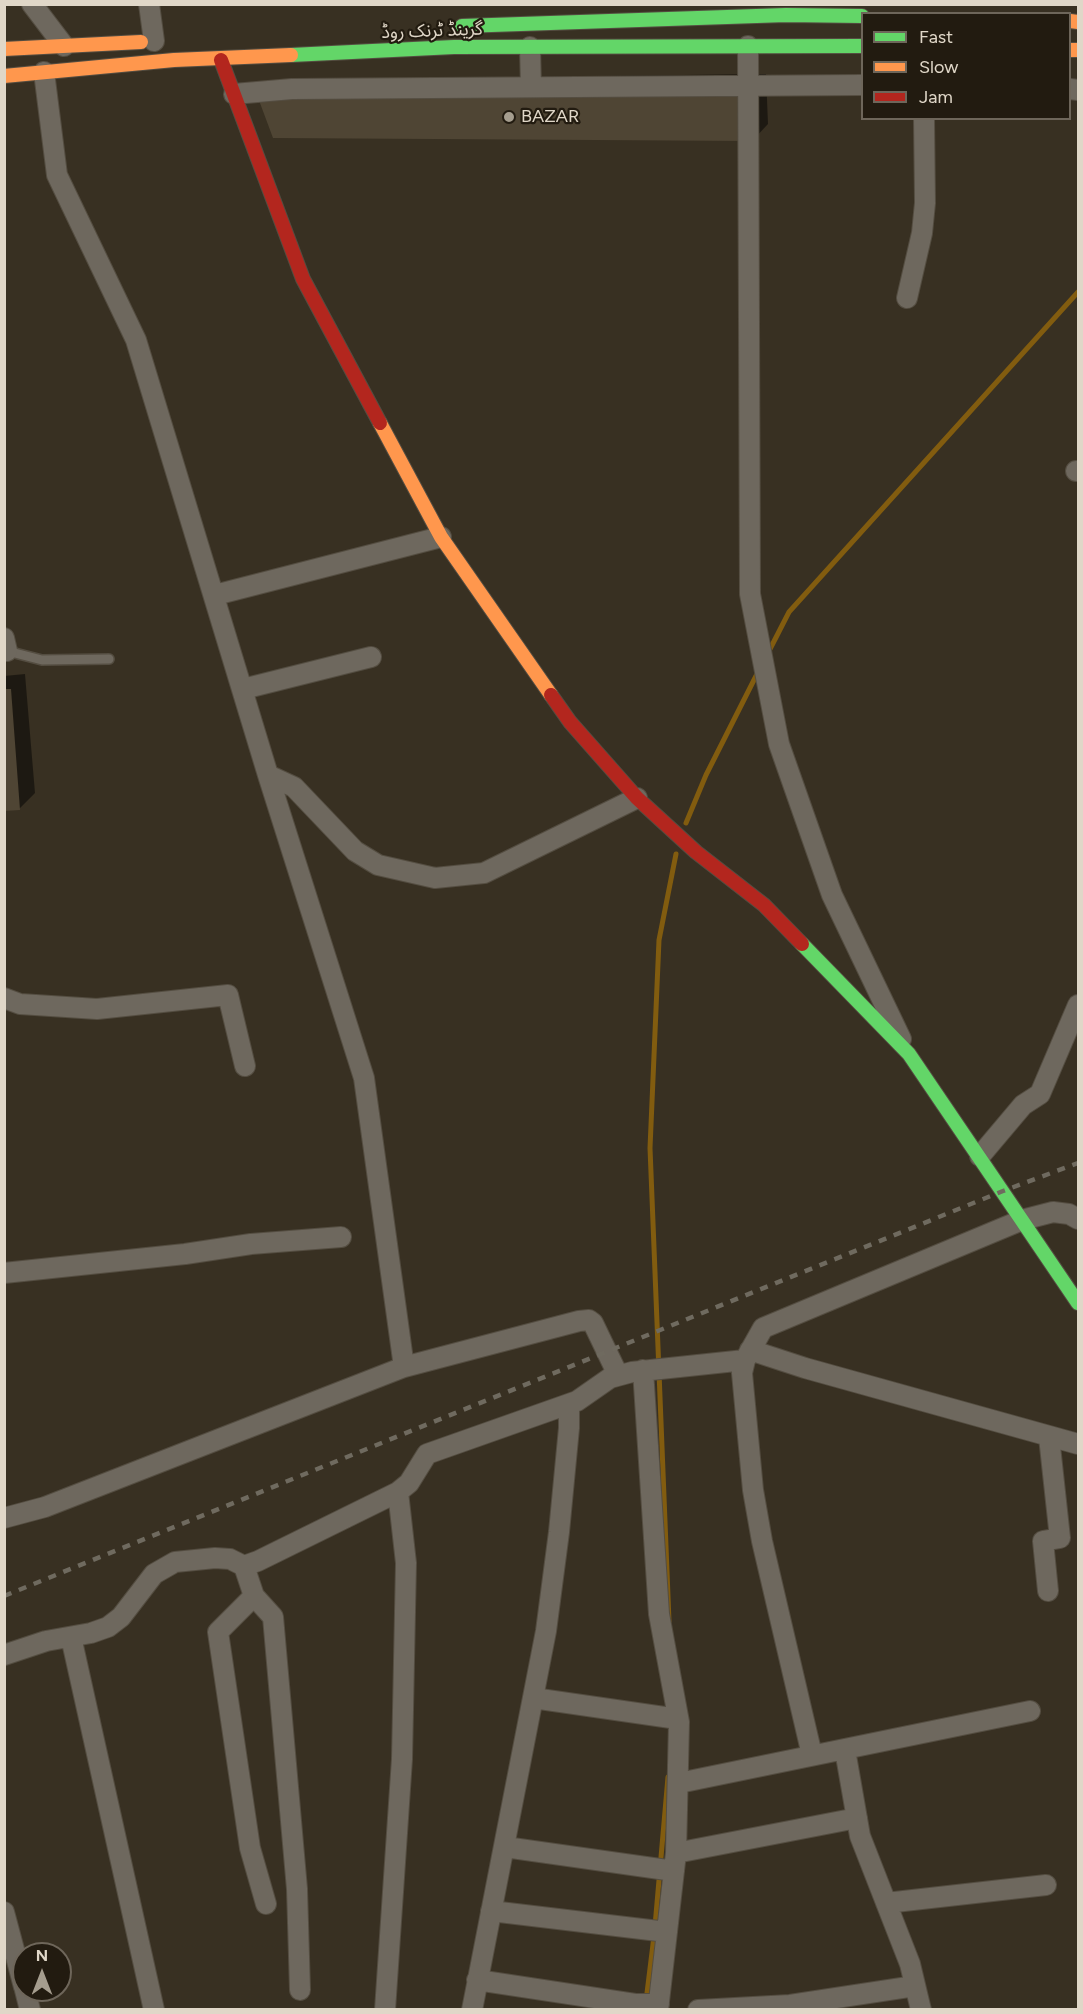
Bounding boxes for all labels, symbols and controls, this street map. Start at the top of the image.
legend [861,12,1071,120]
street label: گرینڈ ٹرنک روڈ [381,18,483,44]
text: Fast [919,26,953,48]
text: Slow [919,56,958,78]
text: Jam [919,86,953,108]
place label: BAZAR [521,106,579,128]
marker: BAZAR [502,110,516,124]
north arrow [12,1942,72,2002]
text: N [36,1946,48,1965]

